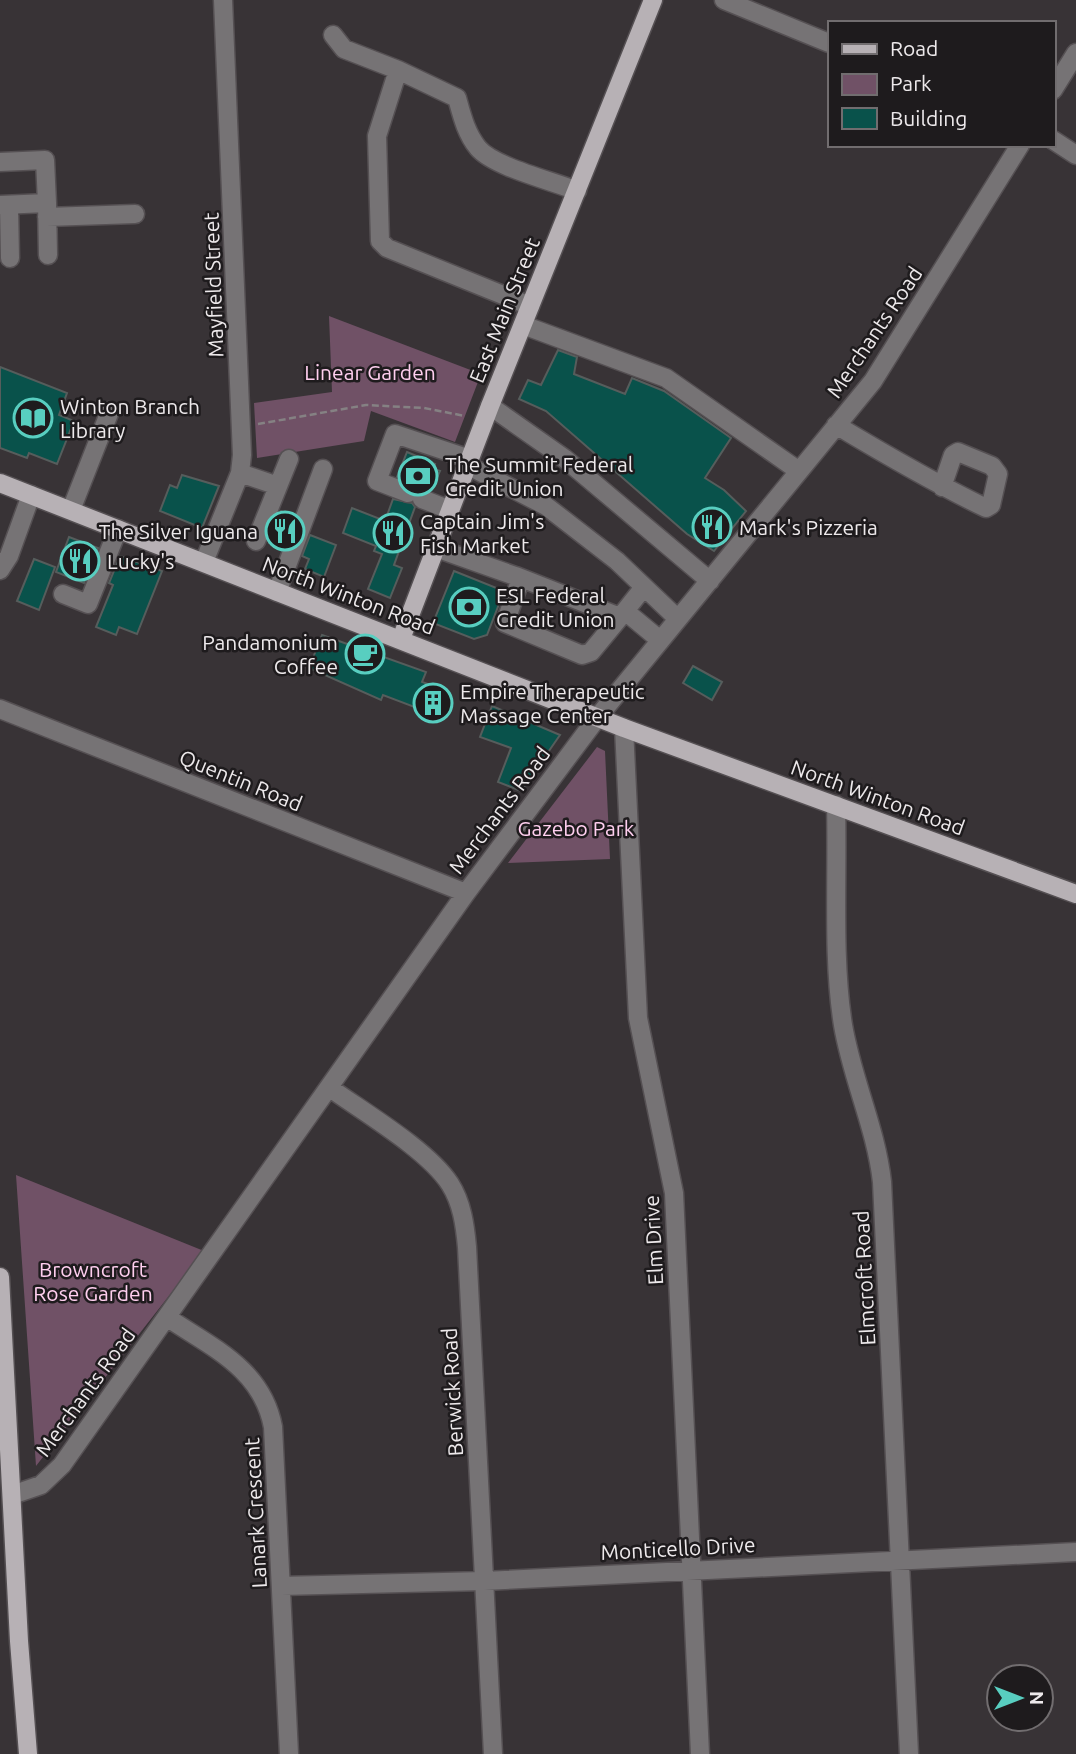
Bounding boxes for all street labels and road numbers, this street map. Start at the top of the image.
street label: Mayfield Street [198,212,228,358]
street label: East Main Street [464,234,544,386]
street label: Merchants Road [821,262,927,402]
street label: North Winton Road [259,551,439,639]
street label: Merchants Road [443,742,555,878]
street label: Quentin Road [176,744,306,816]
street label: North Winton Road [788,754,968,840]
street label: Elm Drive [639,1195,667,1285]
street label: Elmcroft Road [848,1210,880,1346]
street label: Merchants Road [30,1323,140,1461]
street label: Berwick Road [437,1327,467,1457]
street label: Lanark Crescent [239,1437,271,1589]
street label: Monticello Drive [600,1532,756,1564]

